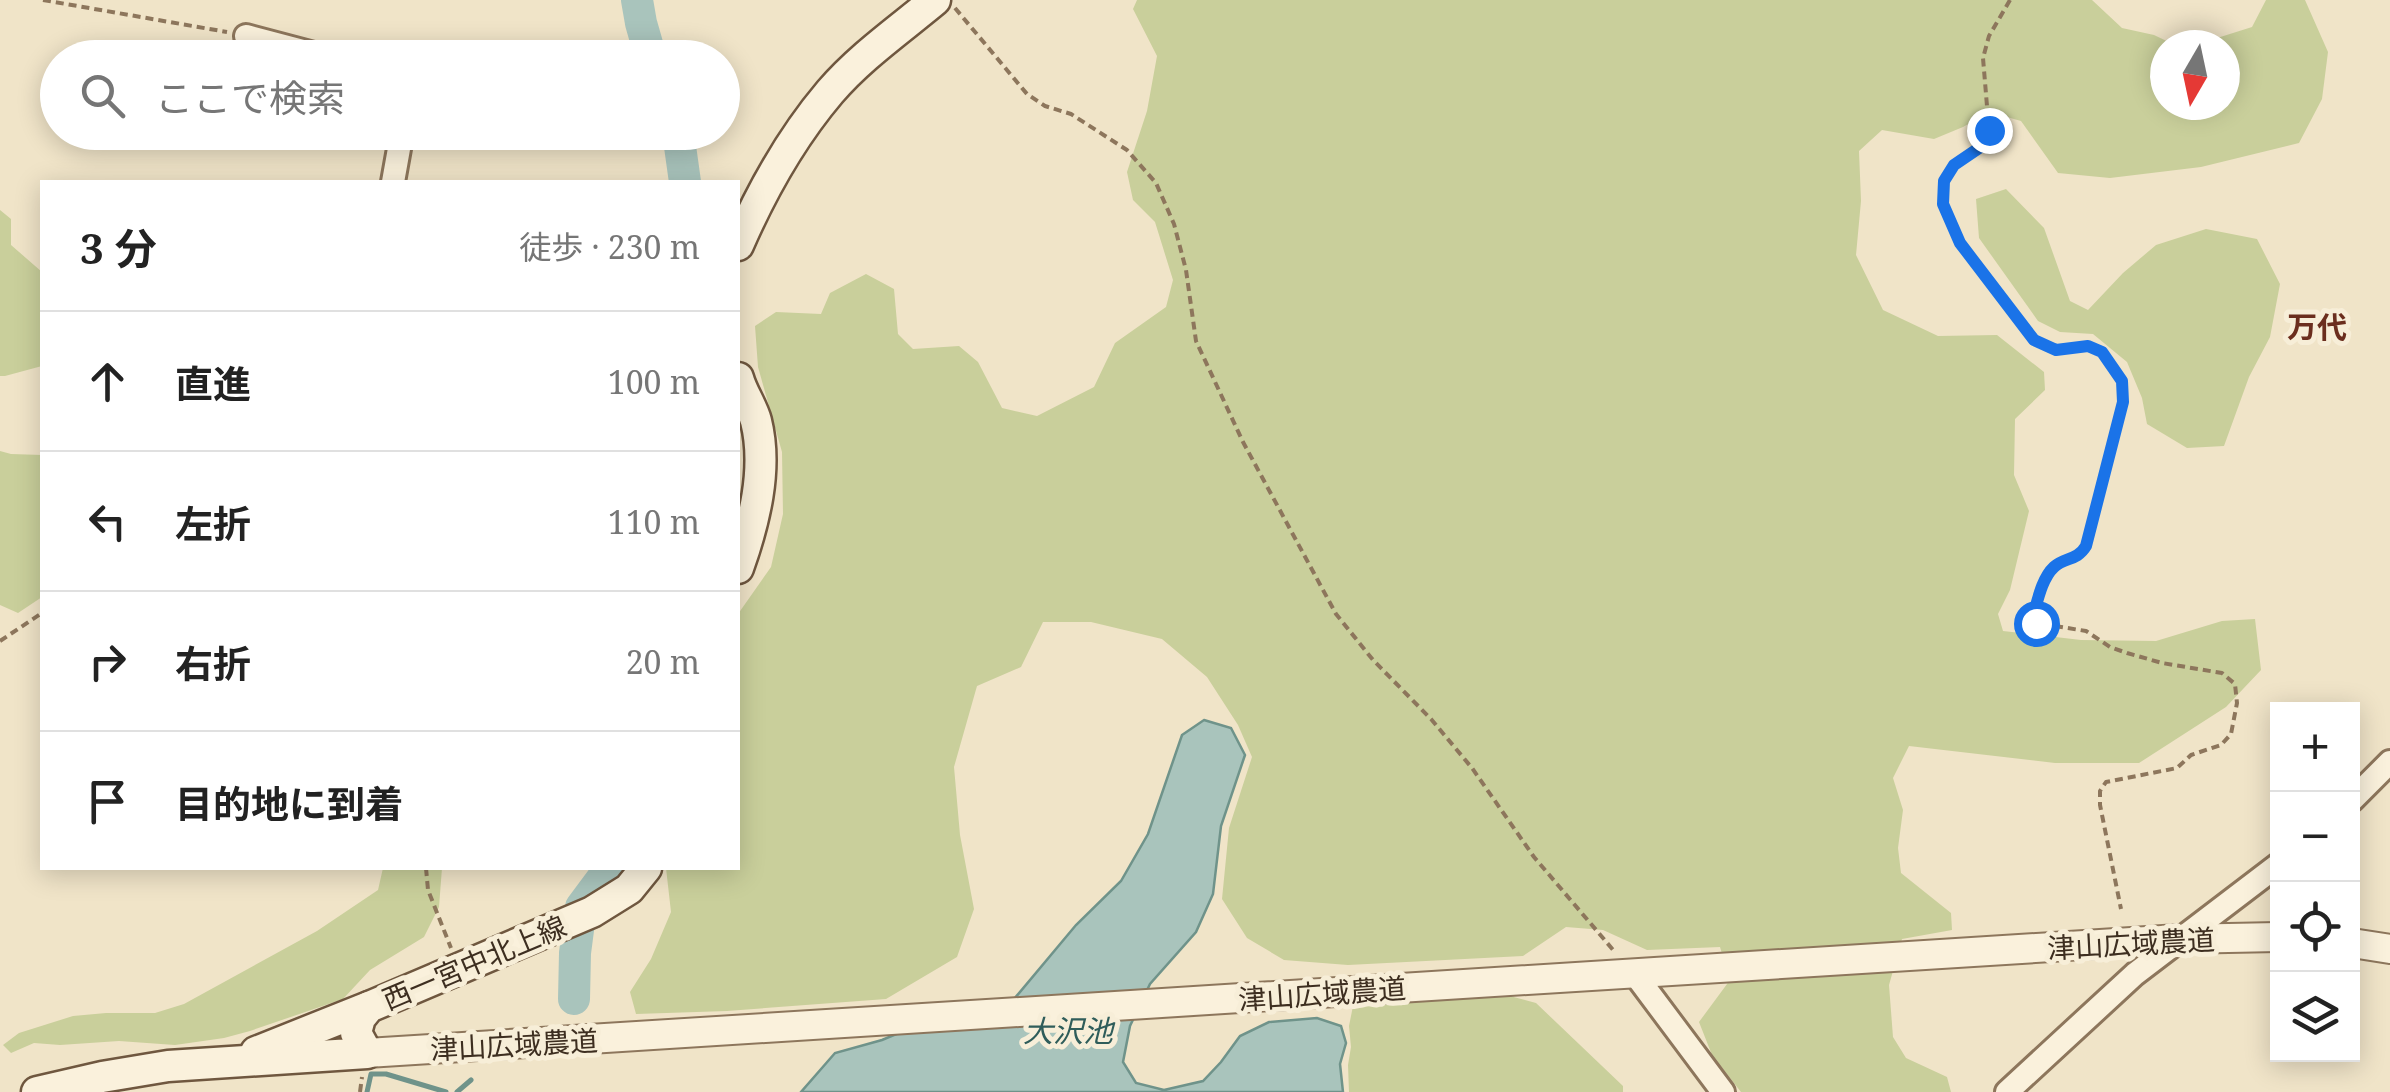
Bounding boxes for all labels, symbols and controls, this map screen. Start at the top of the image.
north arrow [2150,30,2240,120]
search box [40,40,740,150]
icon: search [75,68,130,123]
text: ここで検索 [155,71,345,123]
route end [1967,108,2013,154]
text: 3 分 [80,219,157,276]
text: 徒歩 · 230 m [519,225,700,268]
district label: 万代 [2287,306,2347,347]
icon: ahead [80,354,135,409]
text: 直進 [175,357,251,409]
text: 100 m [608,360,700,403]
icon: left [80,494,135,549]
text: 左折 [175,497,251,549]
text: 110 m [608,500,700,543]
route start [2014,601,2060,647]
icon: right [80,634,135,689]
text: 右折 [175,637,251,689]
text: 20 m [626,640,700,683]
map controls [2270,702,2360,1062]
button: + [2270,702,2360,792]
icon: arrive [80,774,135,829]
text: 目的地に到着 [175,777,403,829]
button: − [2270,792,2360,882]
button: locate [2270,882,2360,972]
street label: 西一宮中北上線 [376,906,572,1018]
street label: 津山広域農道 [2046,920,2216,966]
street label: 津山広域農道 [1237,968,1407,1018]
button: layers [2270,972,2360,1062]
water label: 大沢池 [1023,1010,1116,1051]
street label: 津山広域農道 [429,1021,599,1067]

